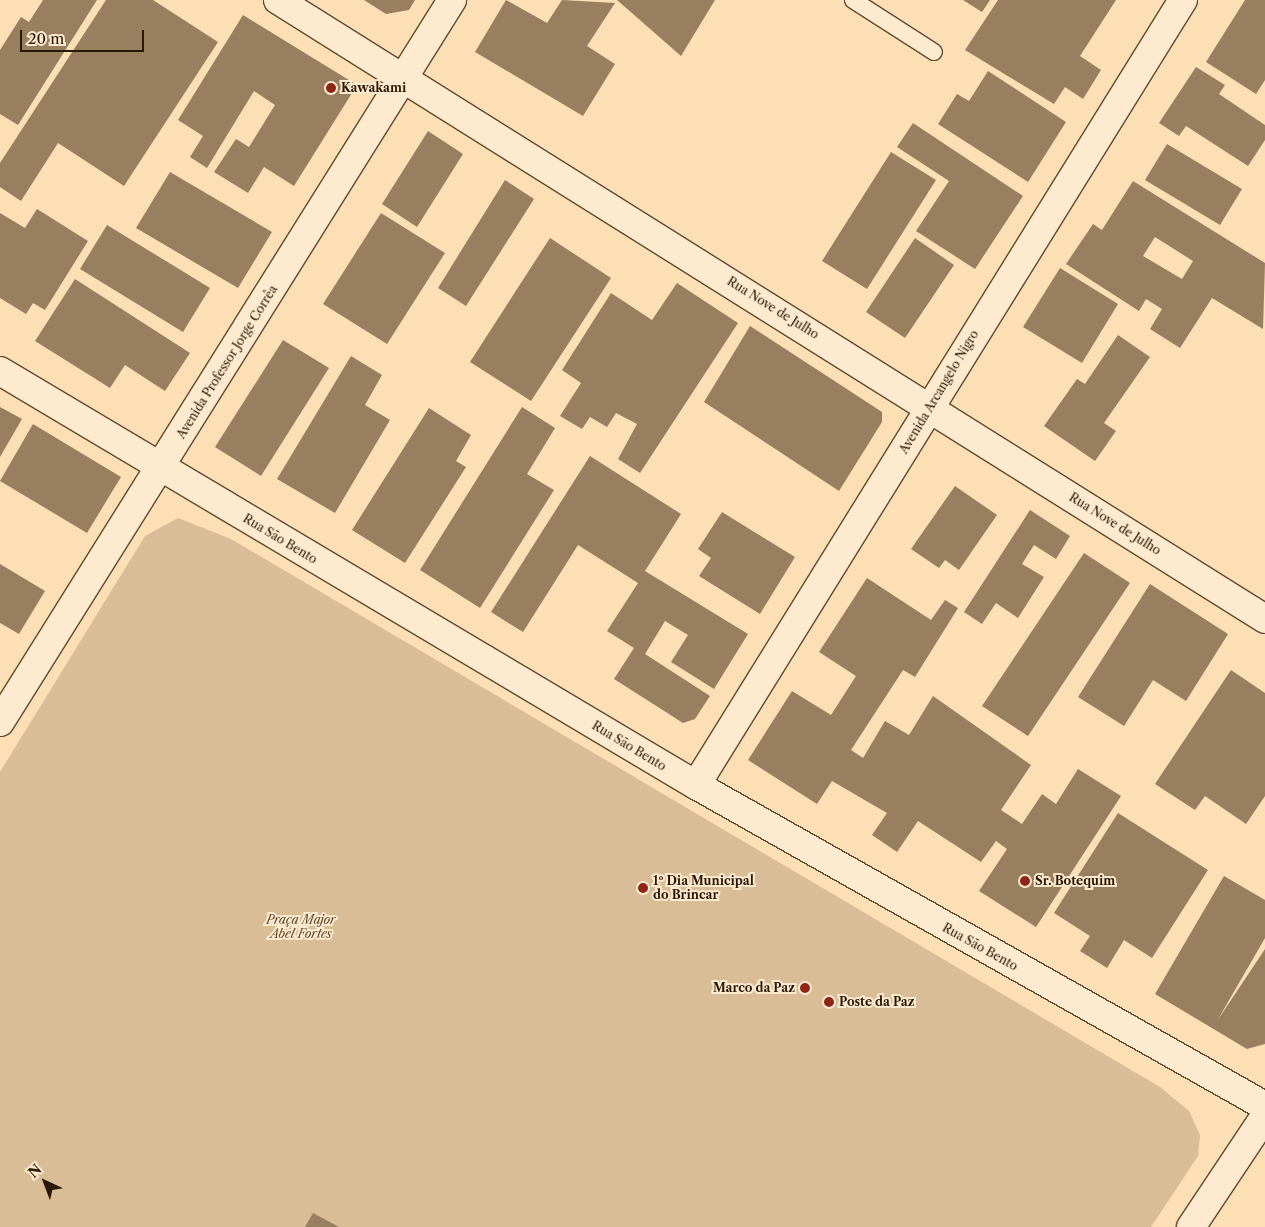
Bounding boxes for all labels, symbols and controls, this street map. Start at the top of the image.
scale bar [22,20,146,52]
text: 20 m [28,29,64,48]
place label: Kawakami [341,81,406,95]
marker: Kawakami [325,82,337,94]
street label: Rua Nove de Julho [724,274,822,342]
street label: Avenida Professor Jorge Corrêa [174,283,280,441]
street label: Avenida Arcangelo Nigro [896,327,982,457]
street label: Rua Nove de Julho [1066,490,1164,558]
street label: Rua São Bento [240,511,320,567]
street label: Rua São Bento [589,718,669,774]
place label: 1º Dia Municipal do Brincar [653,874,754,902]
place label: Sr. Botequim [1035,874,1115,888]
marker: Sr. Botequim [1019,875,1031,887]
marker: 1º Dia Municipal do Brincar [637,882,649,894]
park label: Praça Major Abel Fortes [266,913,336,941]
street label: Rua São Bento [940,920,1020,974]
place label: Marco da Paz [713,981,795,995]
marker: Marco da Paz [799,982,811,994]
place label: Poste da Paz [839,995,915,1009]
marker: Poste da Paz [823,996,835,1008]
north arrow [20,1157,70,1207]
text: N [24,1160,45,1182]

